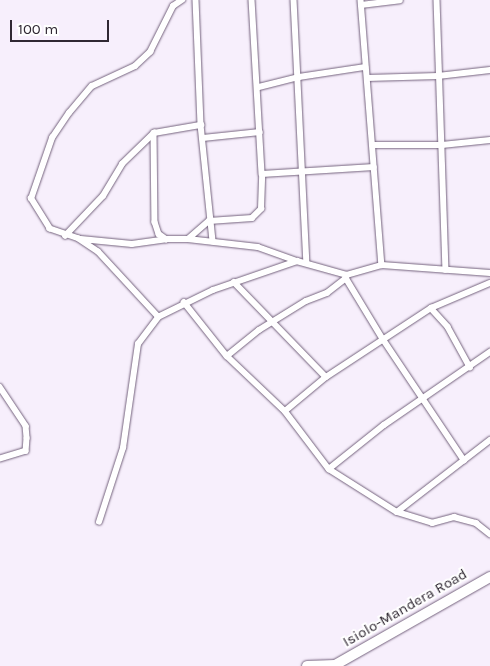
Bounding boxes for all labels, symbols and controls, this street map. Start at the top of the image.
scale bar [12,10,111,42]
text: 100 m [18,20,58,38]
street label: Isiolo-Mandera Road [340,565,470,651]

